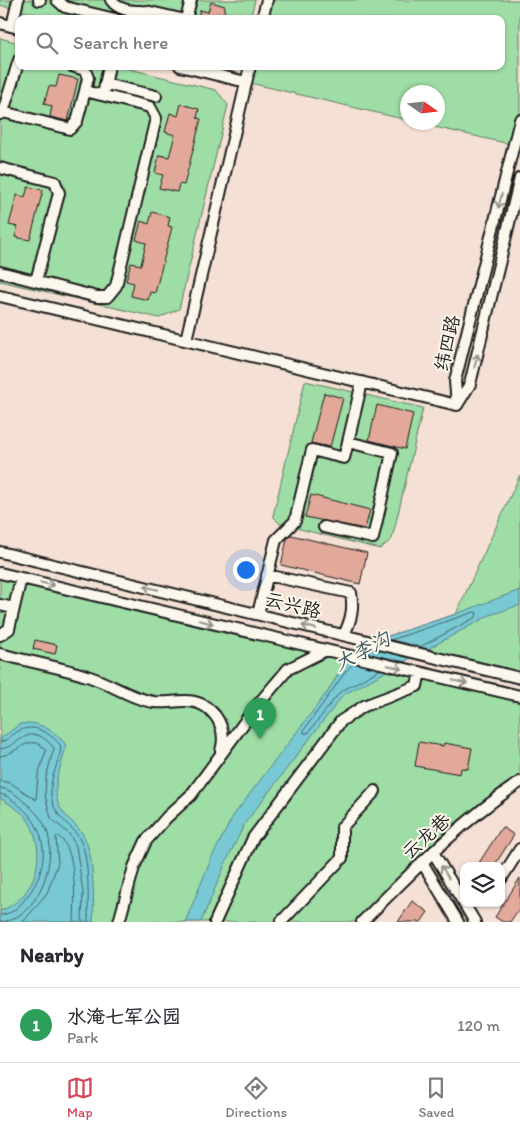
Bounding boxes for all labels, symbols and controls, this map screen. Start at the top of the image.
search box [15,15,505,70]
icon: search [33,29,61,57]
text: Search here [73,31,168,54]
north arrow [400,85,445,130]
one-way arrow [495,193,504,209]
street label: 纬四路 [429,313,465,373]
one-way arrow [472,353,481,369]
your location [233,557,259,583]
one-way arrow [39,580,55,589]
one-way arrow [144,583,160,593]
street label: 云兴路 [263,587,323,623]
one-way arrow [197,617,213,627]
one-way arrow [302,622,318,631]
water label: 大李沟 [330,625,396,676]
one-way arrow [387,663,403,672]
one-way arrow [452,678,468,687]
pin: 1 [244,698,276,739]
street label: 云龙巷 [397,808,455,864]
map controls [460,862,505,907]
button: layers [460,862,505,907]
one-way arrow [439,866,449,880]
text: Nearby [20,942,84,967]
text: 水淹七军公园 [67,1005,181,1028]
text: 1 [32,1016,40,1035]
text: 120 m [457,1016,500,1035]
text: Park [67,1028,98,1047]
tab: Map [66,1074,94,1121]
tab: Directions [225,1074,287,1121]
tab: Saved [418,1074,454,1121]

